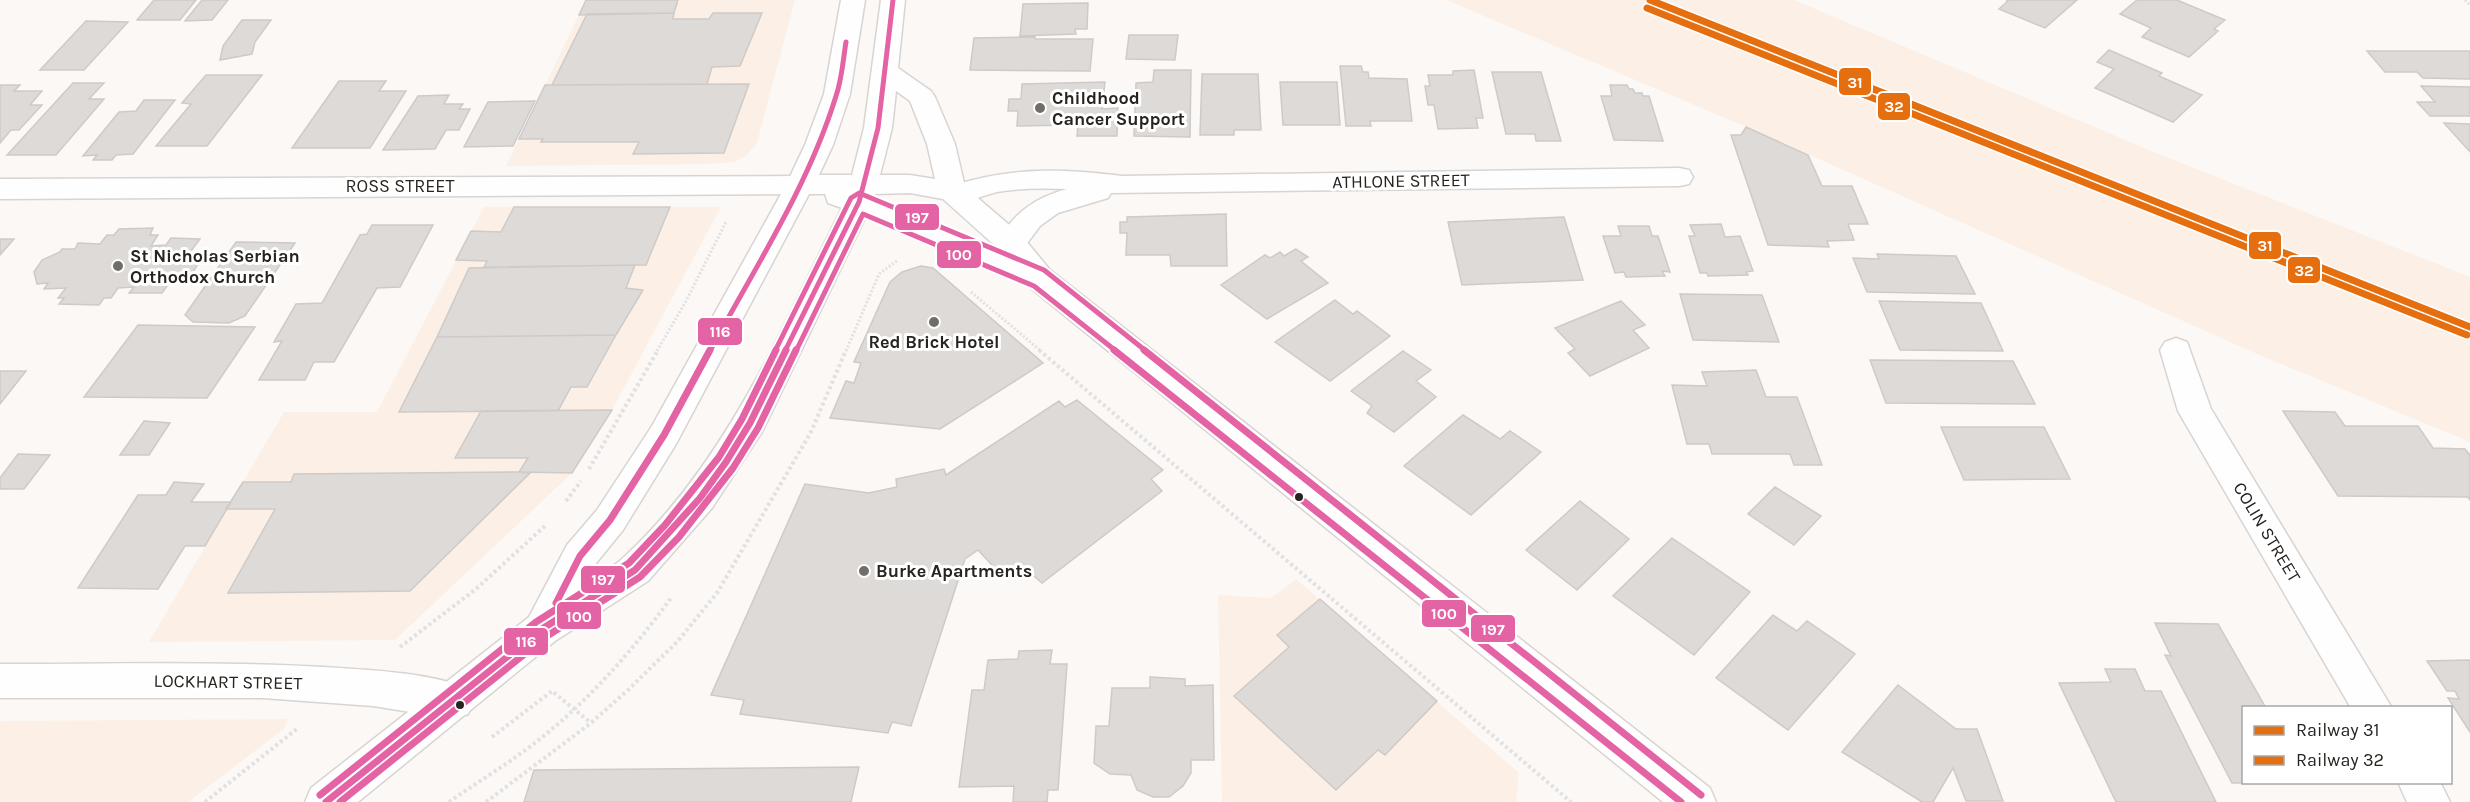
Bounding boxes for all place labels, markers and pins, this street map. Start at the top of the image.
place label: Childhood Cancer Support [1052,87,1185,130]
marker: Childhood Cancer Support [1033,101,1047,115]
place label: St Nicholas Serbian Orthodox Church [130,245,300,288]
marker: St Nicholas Serbian Orthodox Church [111,259,125,273]
marker: Red Brick Hotel [927,315,941,329]
place label: Red Brick Hotel [868,331,1000,353]
unlabelled marker [1293,491,1305,503]
place label: Burke Apartments [876,560,1032,582]
marker: Burke Apartments [857,564,871,578]
unlabelled marker [454,699,466,711]

